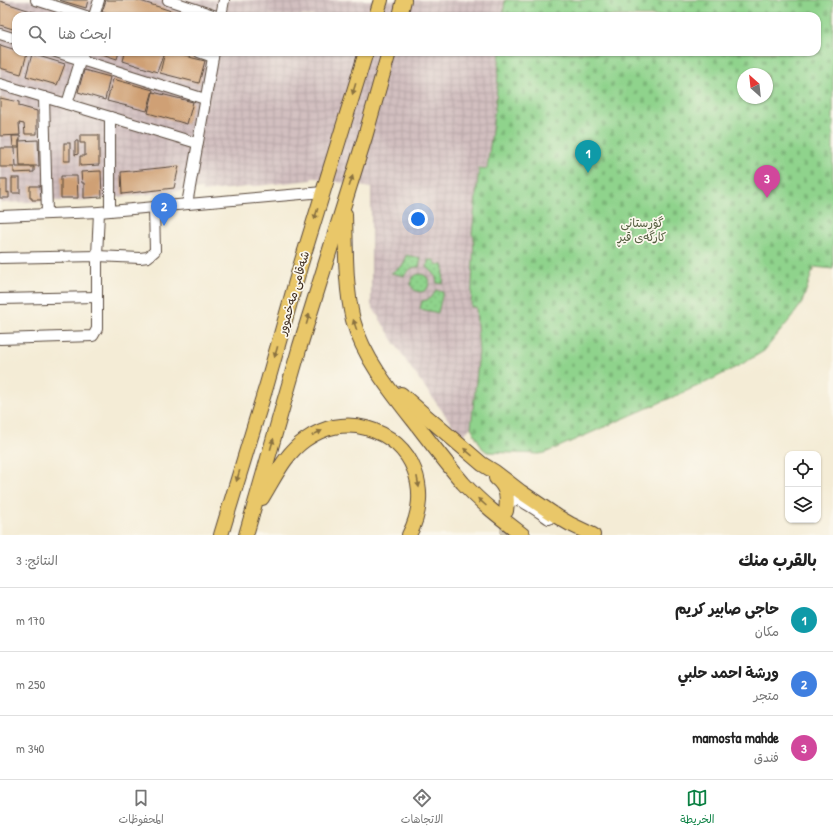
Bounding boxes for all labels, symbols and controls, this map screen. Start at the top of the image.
search box [12,12,821,56]
icon: search [26,23,48,45]
text: ابحث هنا [58,23,112,44]
north arrow [737,68,773,104]
one-way arrow [351,84,357,96]
pin: 1 [575,140,601,173]
pin: 3 [754,165,780,198]
one-way arrow [348,175,354,187]
pin: 2 [151,193,177,226]
one-way arrow [313,208,319,220]
your location [408,209,428,229]
park label: گۆڕستانی کارگەی قیڕ [617,214,666,247]
street label: شەقامی مەخموور [273,249,313,338]
one-way arrow [306,313,312,325]
one-way arrow [352,319,358,331]
one-way arrow [273,346,279,358]
one-way arrow [311,430,323,436]
one-way arrow [269,437,275,449]
one-way arrow [462,447,473,456]
map controls [785,451,821,523]
button: locate [785,451,821,487]
one-way arrow [235,471,241,483]
one-way arrow [415,476,421,488]
button: layers [785,487,821,523]
one-way arrow [477,497,487,506]
text: بالقرب منك [739,548,817,571]
text: النتائج: 3 [16,551,58,569]
text: حاجی صابیر کریم [675,598,779,619]
text: 170 m [16,611,45,629]
text: 1 [802,611,806,629]
text: مكان [755,622,779,640]
text: ورشة احمد حلبي [678,662,779,683]
text: 250 m [16,675,45,693]
text: 2 [801,675,807,693]
text: متجر [754,686,779,704]
text: mamosta mahde [692,727,779,748]
text: 340 m [16,739,44,757]
text: 3 [801,739,807,757]
text: فندق [754,748,779,766]
tab: المحفوظات [119,787,164,829]
tab: الاتجاهات [401,787,443,829]
tab: الخريطة [680,787,715,829]

